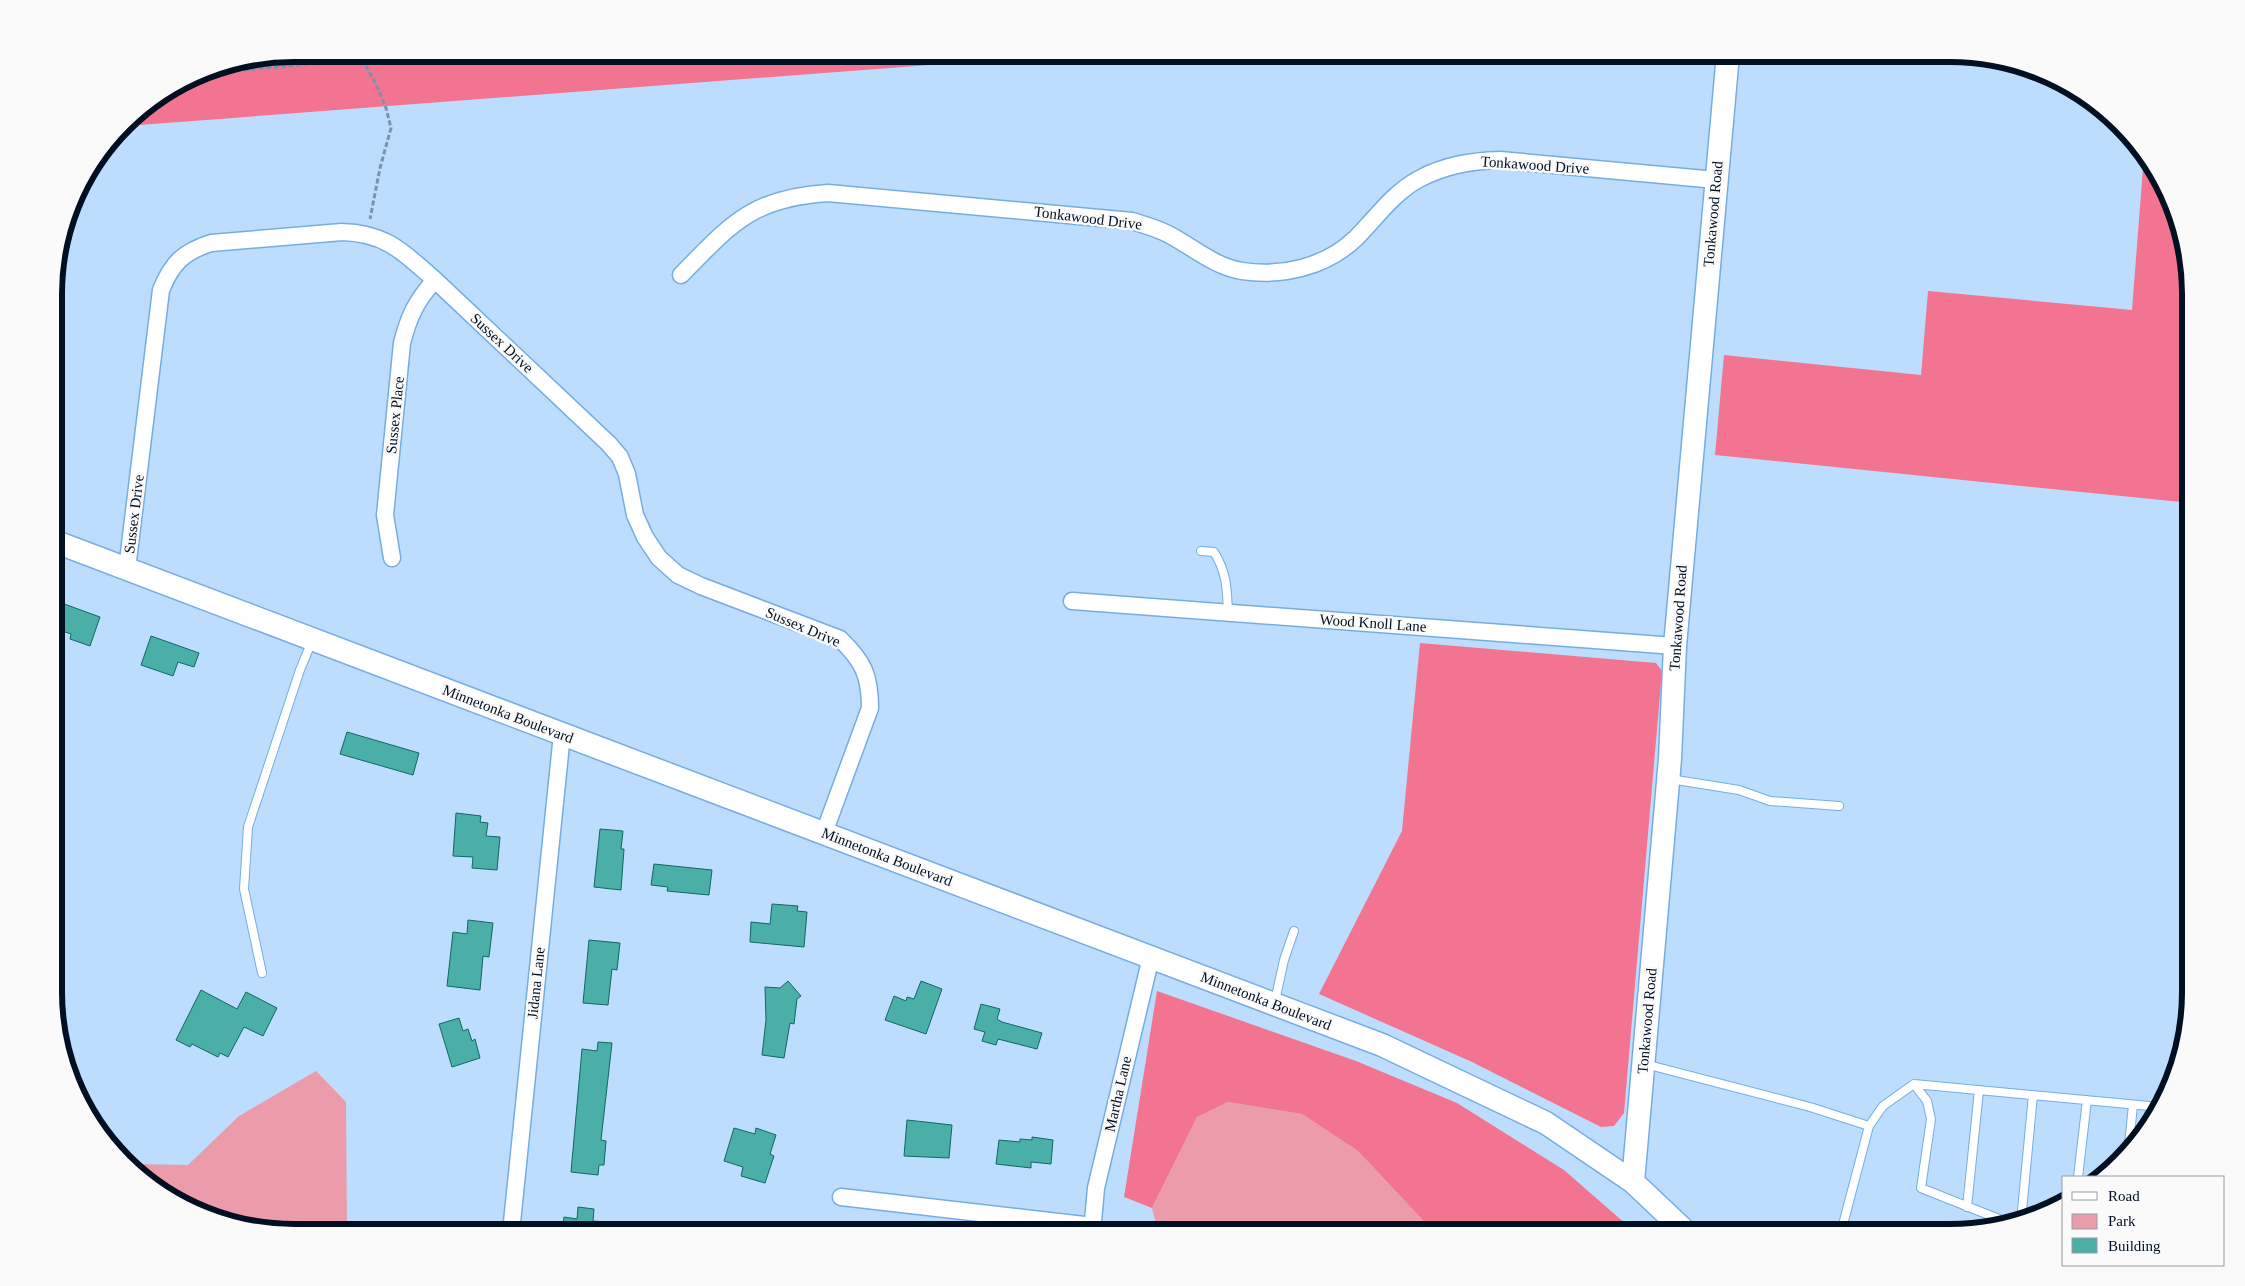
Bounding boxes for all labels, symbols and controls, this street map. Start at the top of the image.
street label: Tonkawood Drive [1480,153,1590,177]
street label: Tonkawood Road [1700,160,1726,268]
street label: Tonkawood Drive [1033,203,1143,233]
street label: Sussex Drive [467,310,537,376]
street label: Sussex Place [383,375,407,455]
street label: Sussex Drive [121,473,147,554]
street label: Tonkawood Road [1666,564,1690,671]
street label: Sussex Drive [763,604,843,650]
street label: Wood Knoll Lane [1319,611,1427,635]
street label: Minnetonka Boulevard [440,682,576,747]
street label: Minnetonka Boulevard [819,825,955,890]
street label: Jidana Lane [524,946,548,1020]
street label: Tonkawood Road [1634,967,1660,1075]
street label: Minnetonka Boulevard [1198,969,1334,1034]
street label: Martha Lane [1102,1054,1135,1133]
legend [2062,1176,2225,1266]
text: Road [2108,1188,2140,1204]
text: Park [2108,1213,2136,1229]
text: Building [2108,1238,2161,1254]

